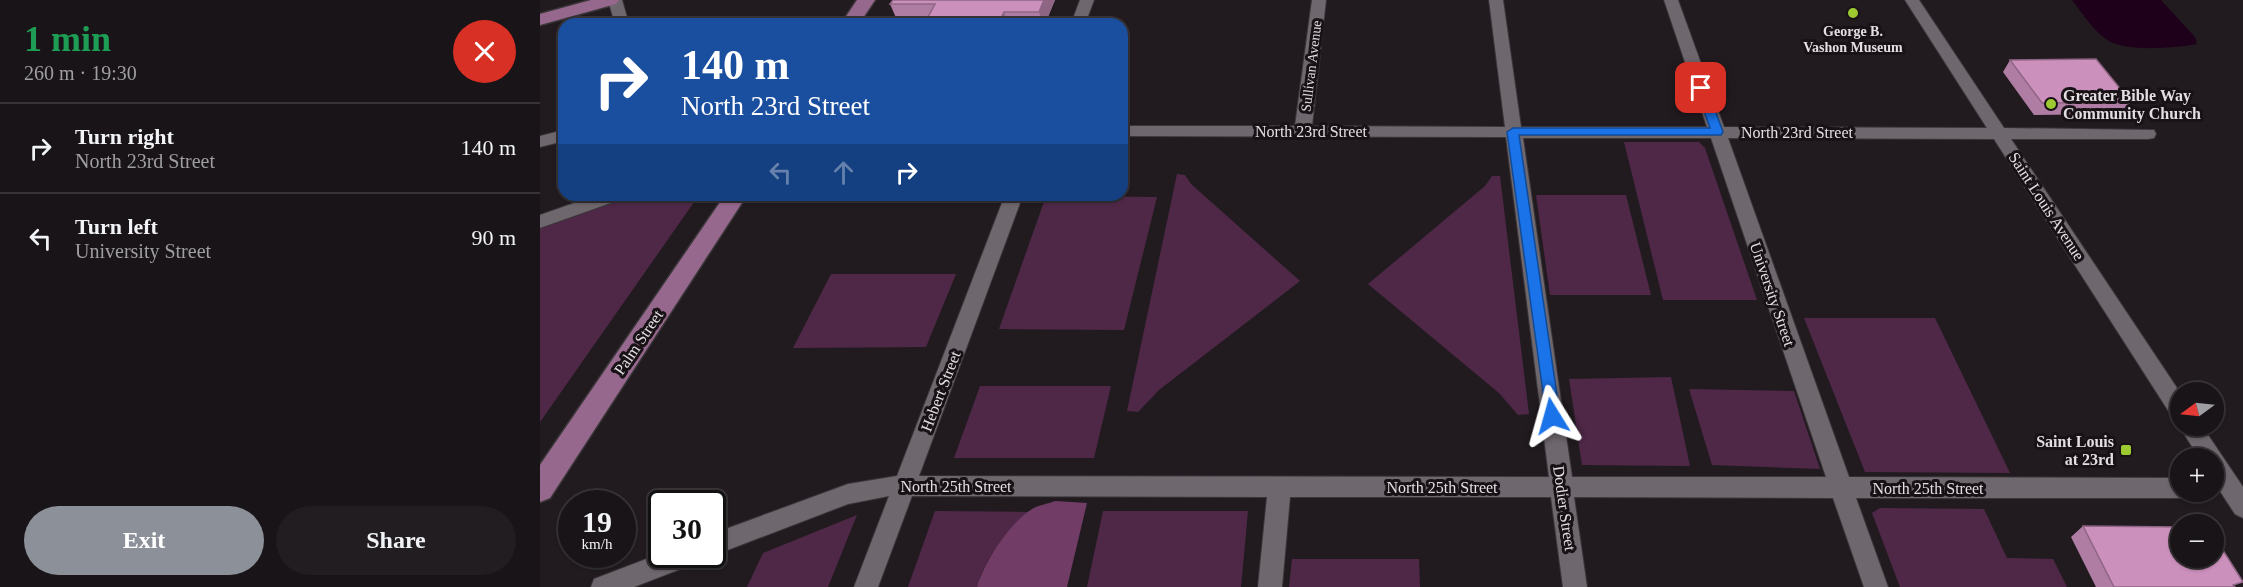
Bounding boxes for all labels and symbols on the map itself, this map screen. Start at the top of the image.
marker: George B. Vashon Museum [1846,6,1860,20]
street label: Sullivan Avenue [1298,20,1325,113]
place label: George B. Vashon Museum [1803,24,1903,55]
pin [1675,62,1726,113]
place label: Greater Bible Way Community Church [2063,87,2201,123]
marker: Greater Bible Way Community Church [2044,97,2058,111]
street label: North 23rd Street [1255,123,1368,140]
street label: North 23rd Street [1741,124,1854,141]
street label: Saint Louis Avenue [2005,149,2088,263]
street label: University Street [1746,240,1798,349]
street label: Palm Street [611,306,667,378]
street label: Hebert Street [917,348,964,434]
north arrow [2170,382,2224,436]
position arrow [1520,384,1584,448]
place label: Saint Louis at 23rd [2036,433,2114,468]
marker: Saint Louis at 23rd [2119,443,2133,457]
street label: Dodier Street [1550,464,1579,552]
street label: North 25th Street [900,478,1012,495]
street label: North 25th Street [1386,479,1498,496]
street label: North 25th Street [1872,480,1984,497]
speed limit sign: 30 [648,490,726,568]

